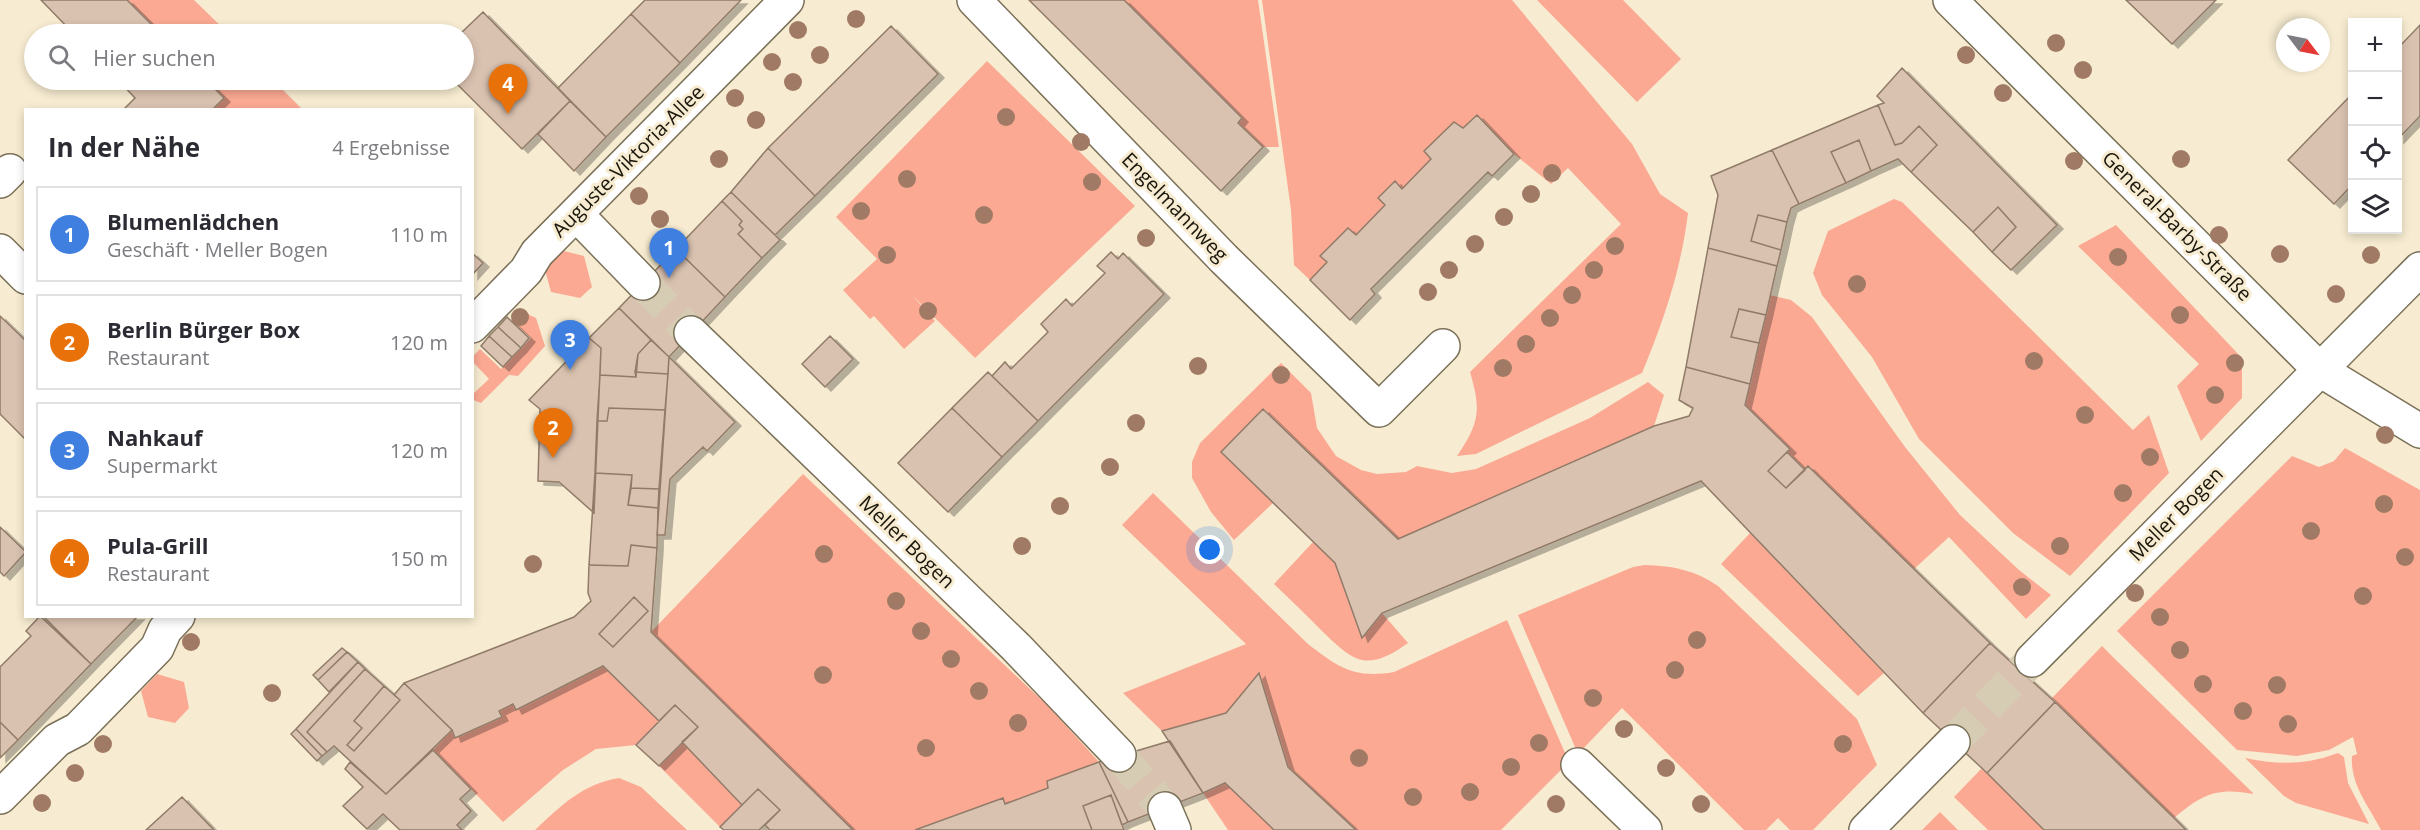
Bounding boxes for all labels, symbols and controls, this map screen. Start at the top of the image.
north arrow [2276,18,2330,72]
map controls [2348,18,2402,234]
button: + [2348,18,2402,72]
search box [24,24,474,90]
icon: search [45,41,78,74]
text: Hier suchen [93,42,216,72]
pin: 4 [488,64,528,114]
button: − [2348,72,2402,126]
street label: Auguste-Viktoria-Allee [546,79,710,243]
button: locate [2348,126,2402,180]
text: In der Nähe [48,129,200,165]
text: 4 Ergebnisse [332,134,450,161]
street label: General-Barby-Straße [2096,145,2258,307]
street label: Engelmannweg [1116,146,1235,267]
button: layers [2348,180,2402,234]
text: Blumenlädchen [107,206,279,236]
text: 1 [64,221,75,248]
text: 110 m [390,221,448,248]
pin: 1 [650,228,688,278]
text: Geschäft · Meller Bogen [107,236,328,263]
text: Berlin Bürger Box [107,314,300,344]
pin: 3 [550,320,590,370]
text: 2 [64,329,75,356]
text: 120 m [390,329,448,356]
text: Restaurant [107,344,209,371]
pin: 2 [534,408,572,458]
text: Nahkauf [107,422,203,452]
text: 3 [64,437,75,464]
text: 120 m [390,437,448,464]
text: Supermarkt [107,452,217,479]
street label: Meller Bogen [2123,461,2229,567]
street label: Meller Bogen [854,489,961,594]
text: Pula-Grill [107,530,208,560]
your location [1195,535,1224,564]
text: 4 [64,545,75,572]
text: 150 m [390,545,448,572]
text: Restaurant [107,560,209,587]

